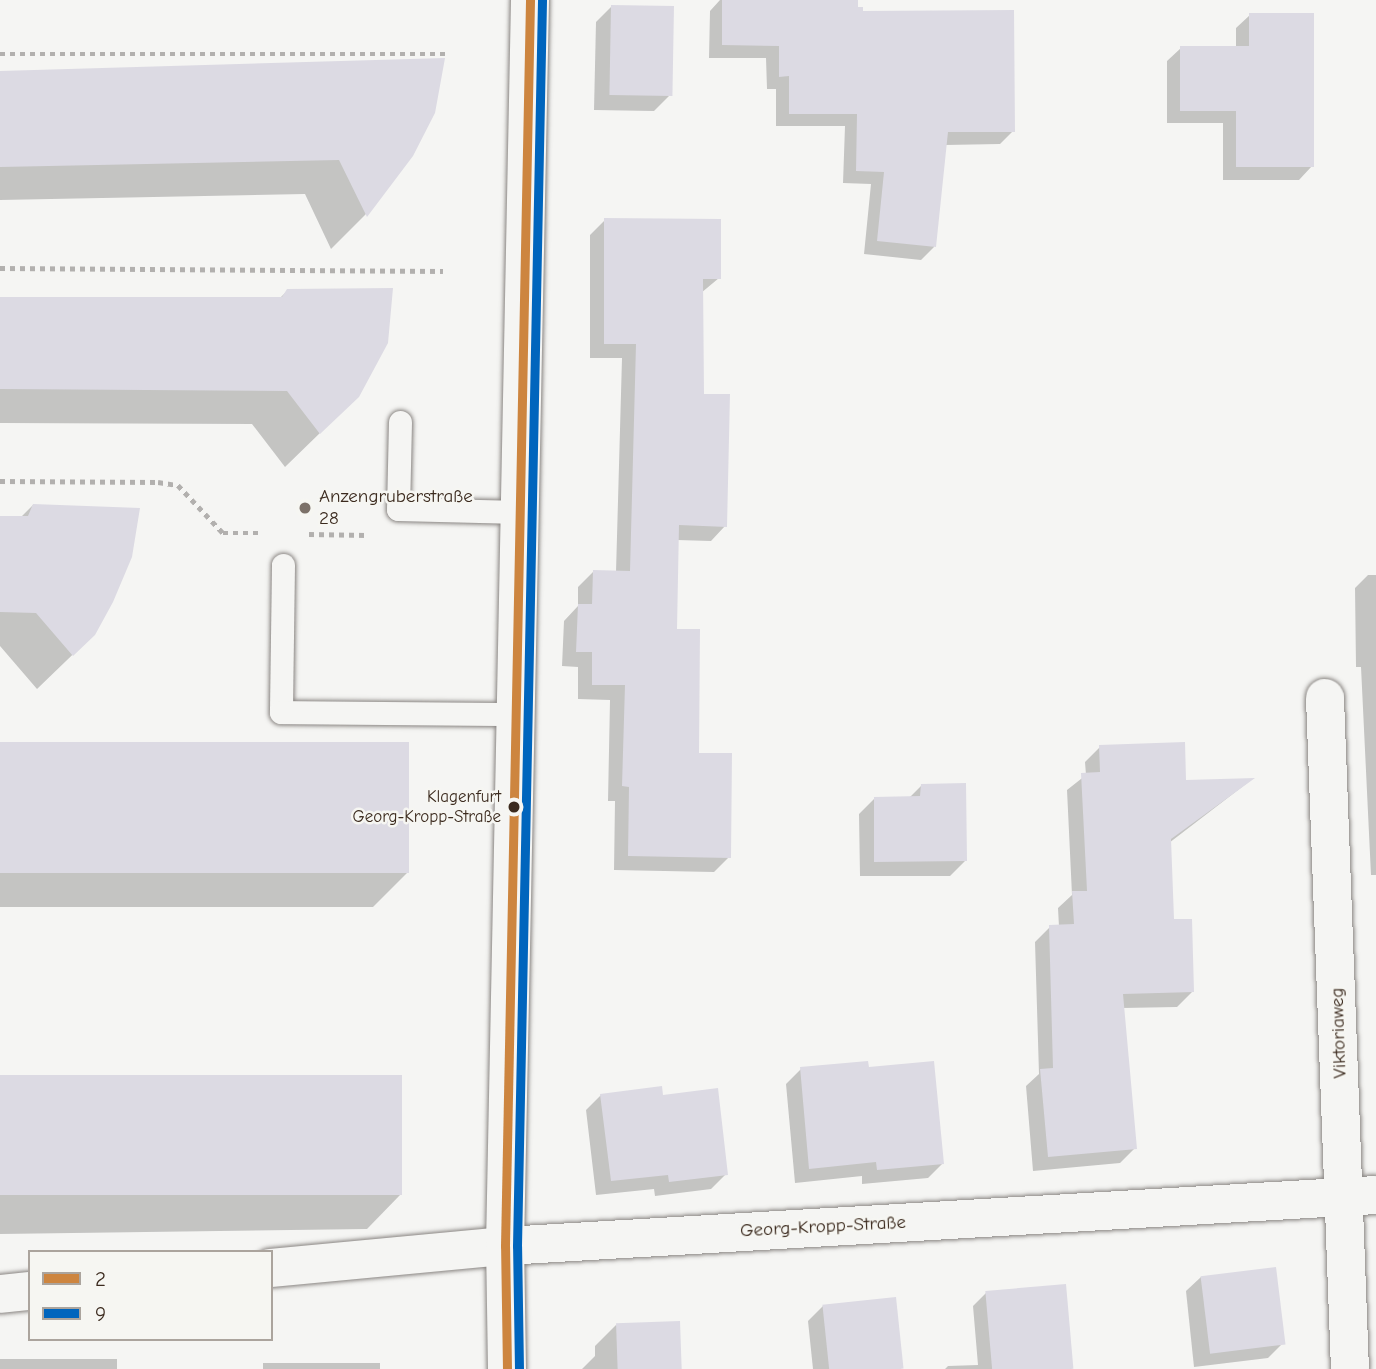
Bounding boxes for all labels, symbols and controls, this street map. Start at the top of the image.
place label: Anzengruberstraße 28 [319,486,473,530]
marker: Anzengruberstraße 28 [297,500,313,516]
place label: Klagenfurt Georg-Kropp-Straße [352,787,501,827]
marker: Klagenfurt Georg-Kropp-Straße [507,800,521,814]
street label: Viktoriaweg [1326,987,1352,1079]
street label: Georg-Kropp-Straße [740,1211,906,1243]
legend [28,1250,273,1341]
text: 2 [95,1267,106,1291]
text: 9 [95,1302,106,1326]

